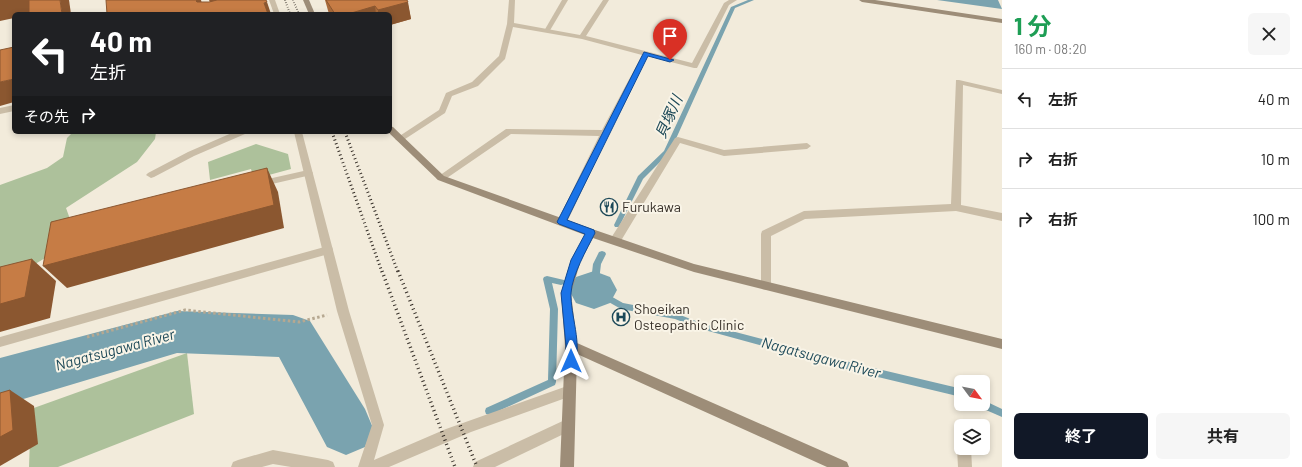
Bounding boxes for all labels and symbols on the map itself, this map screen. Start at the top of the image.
pin [653,19,687,60]
water label: 貝塚川 [651,91,686,141]
restaurant icon: Furukawa [599,197,619,217]
place label: Furukawa [622,198,681,215]
place label: Shoeikan Osteopathic Clinic [634,300,744,333]
hospital icon: Shoeikan Osteopathic Clinic [611,307,631,327]
water label: Nagatsugawa River [53,324,177,374]
water label: Nagatsugawa River [760,332,884,382]
position arrow [550,340,592,382]
north arrow [954,375,990,411]

